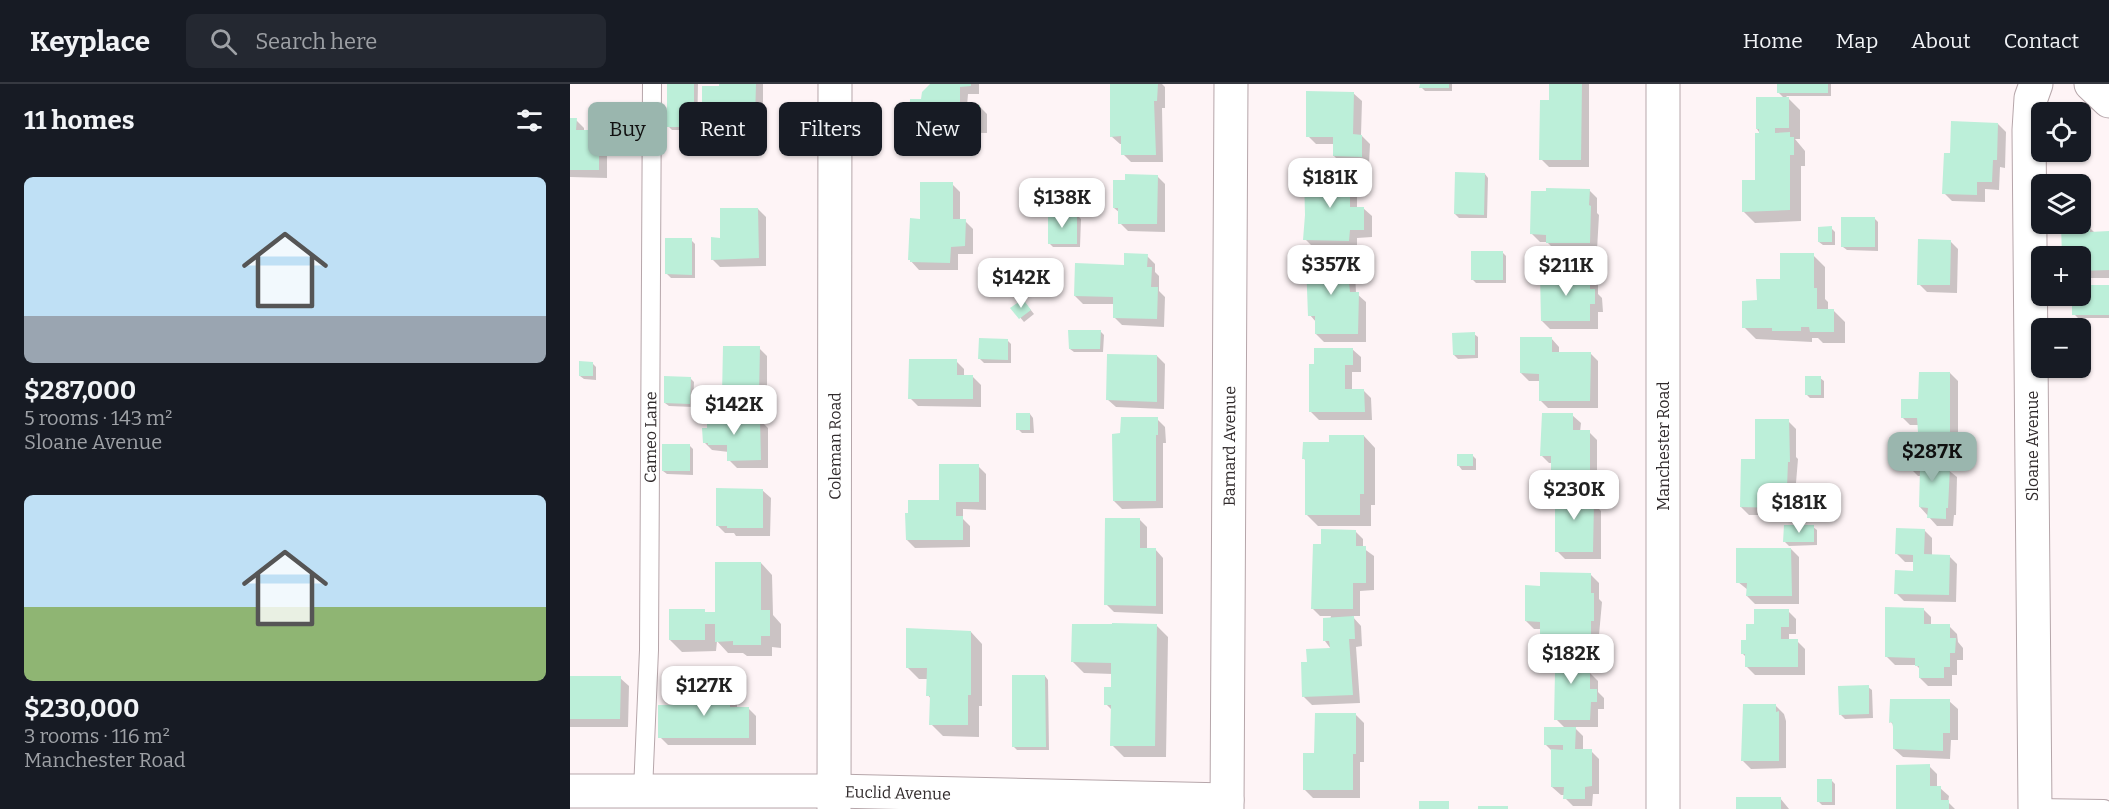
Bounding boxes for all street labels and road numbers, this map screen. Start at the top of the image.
street label: Manchester Road [1654,381,1673,511]
street label: Barnard Avenue [1220,386,1239,506]
street label: Cameo Lane [641,391,660,483]
street label: Sloane Avenue [2023,391,2042,501]
street label: Coleman Road [825,392,845,500]
street label: Euclid Avenue [845,782,951,804]

